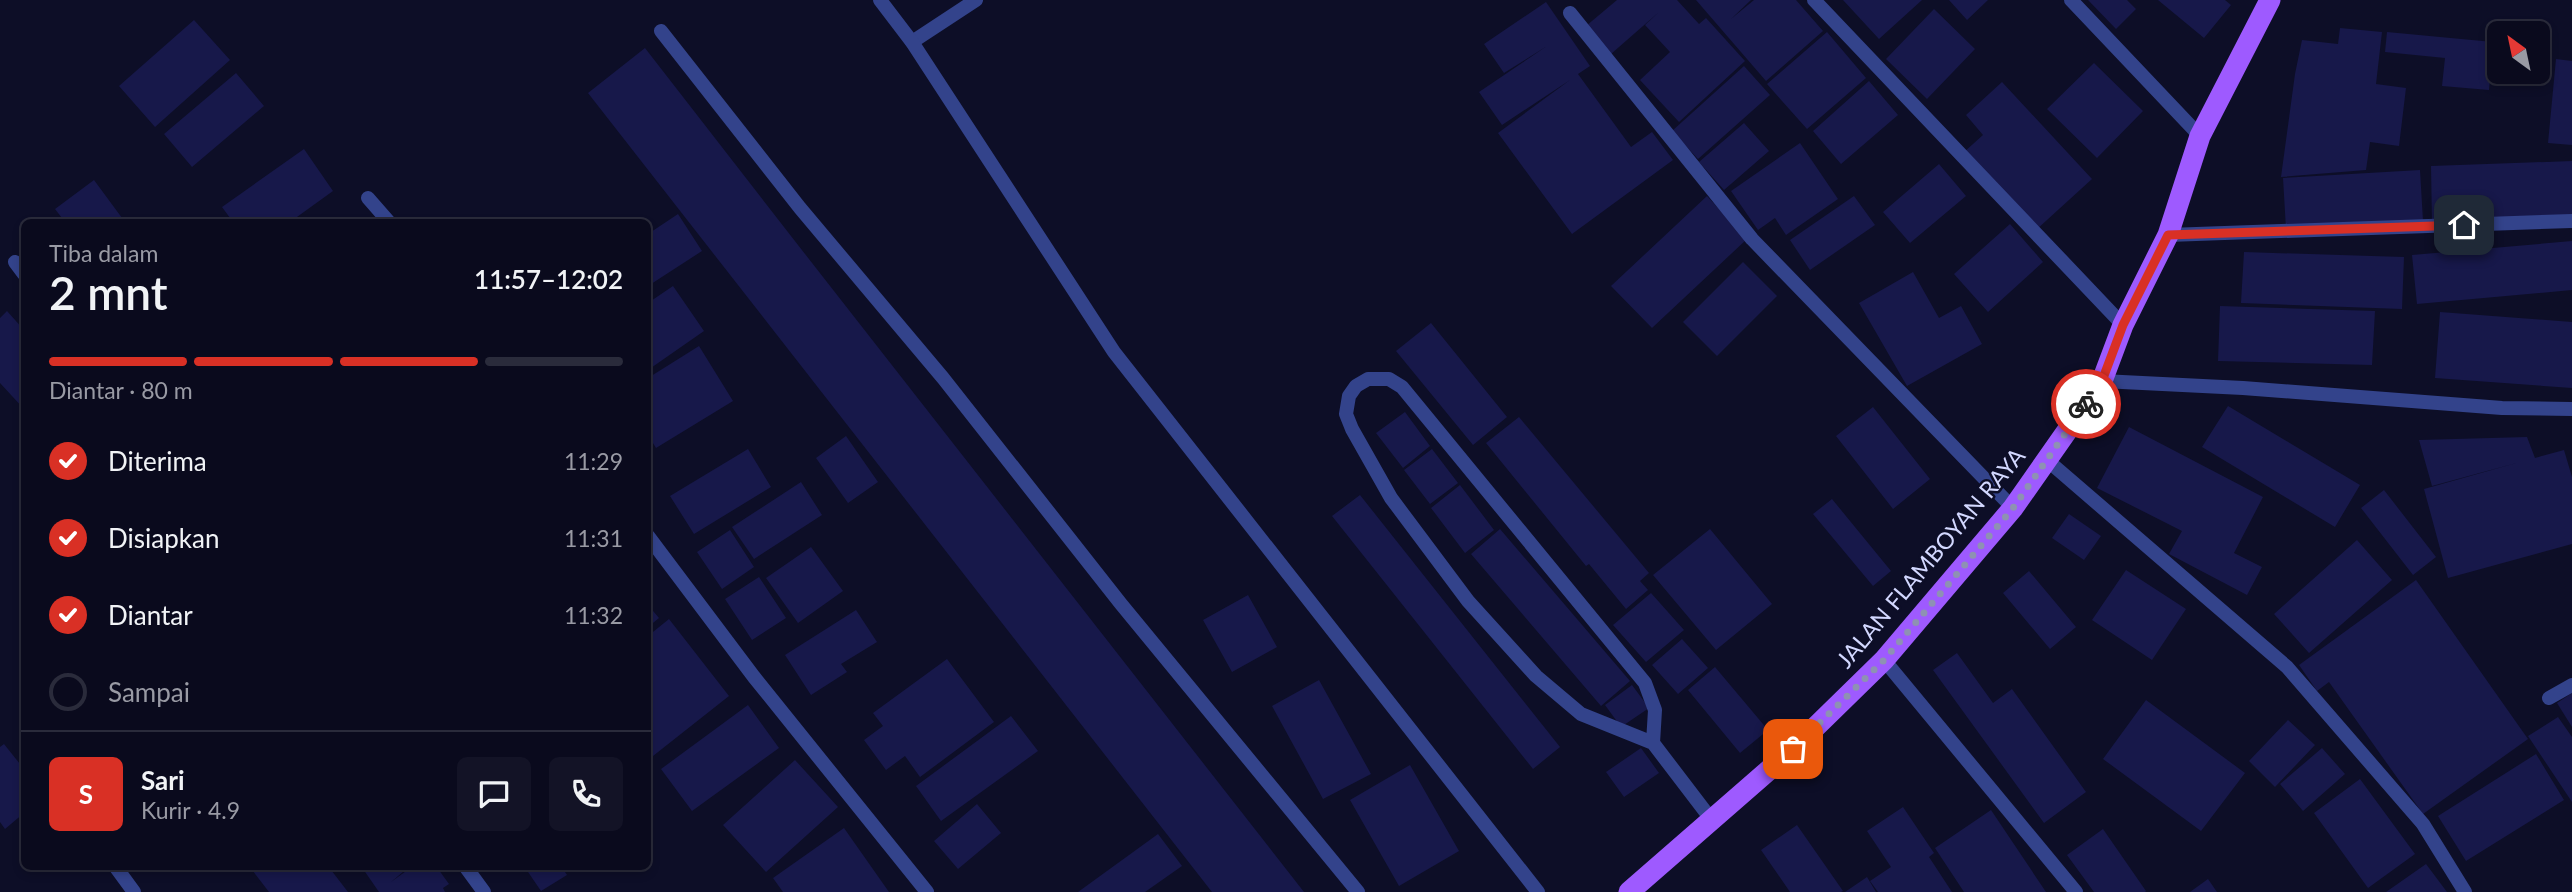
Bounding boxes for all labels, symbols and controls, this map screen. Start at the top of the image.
north arrow [2487,21,2550,84]
map controls [2487,21,2550,84]
pin [2434,195,2494,255]
icon: home [2445,206,2483,244]
text: Tiba dalam [49,239,158,267]
text: 11:57–12:02 [474,263,623,295]
text: 2 mnt [49,265,168,320]
courier [2051,369,2121,439]
text: Diantar · 80 m [49,376,193,404]
icon: bike [2067,385,2105,423]
street label: JALAN FLAMBOYAN RAYA [1830,441,2031,673]
icon: check [49,442,87,480]
text: Diterima [108,445,207,477]
text: 11:29 [564,447,623,475]
icon: check [49,519,87,557]
text: Disiapkan [108,522,219,554]
text: 11:31 [564,524,623,552]
icon: check [49,596,87,634]
text: Diantar [108,599,193,631]
text: 11:32 [564,601,623,629]
text: Sampai [108,676,190,708]
pin [1763,719,1823,779]
icon: bag [1774,730,1812,768]
button: chat [457,757,531,831]
button: phone [549,757,623,831]
text: Sari [141,764,185,796]
text: S [79,778,93,810]
text: Kurir · 4.9 [141,796,240,824]

